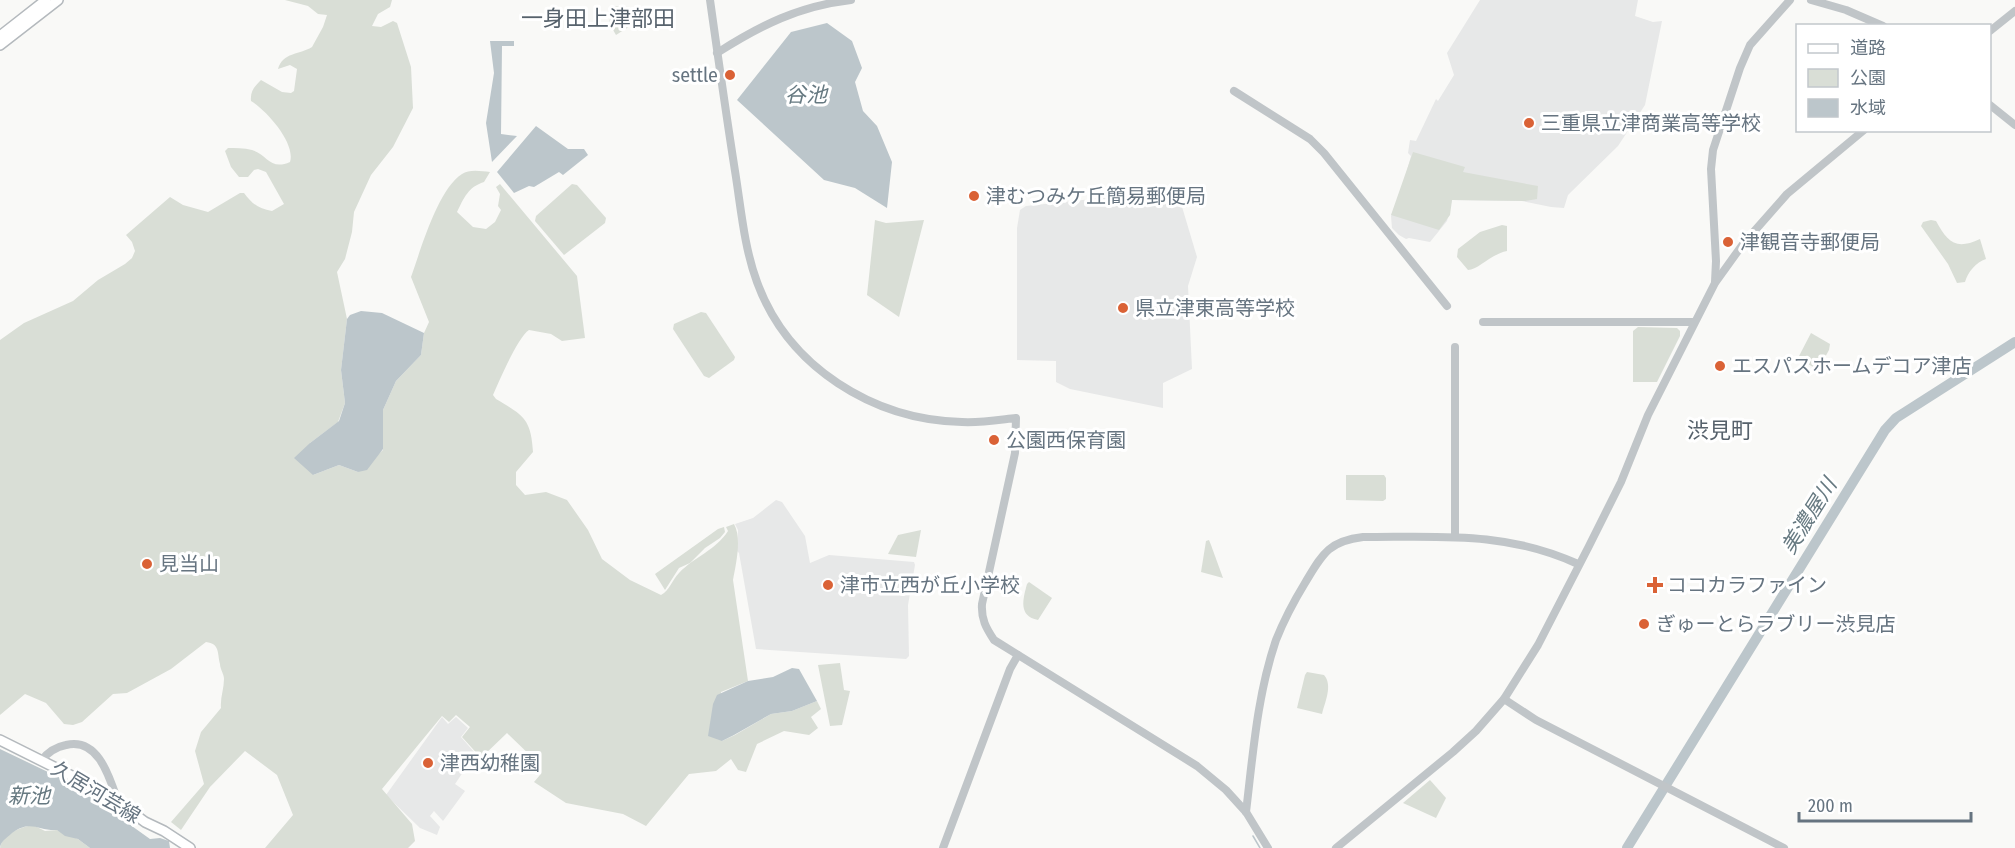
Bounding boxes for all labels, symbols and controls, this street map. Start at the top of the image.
district label: 一身田上津部田 [521,5,675,32]
legend [1796,24,1991,132]
text: 道路 [1850,37,1886,59]
place label: settle [672,63,718,87]
text: 公園 [1850,67,1886,89]
marker: settle [723,68,737,82]
water label: 谷池 [785,82,829,108]
text: 水域 [1850,97,1886,119]
place label: 三重県立津商業高等学校 [1541,111,1761,135]
marker: 三重県立津商業高等学校 [1522,116,1536,130]
place label: 津むつみケ丘簡易郵便局 [986,184,1206,208]
marker: 津むつみケ丘簡易郵便局 [967,189,981,203]
place label: 津観音寺郵便局 [1740,230,1880,254]
marker: 津観音寺郵便局 [1721,235,1735,249]
place label: 県立津東高等学校 [1135,296,1295,320]
marker: 県立津東高等学校 [1116,301,1130,315]
place label: エスパスホームデコア津店 [1732,354,1971,378]
marker: エスパスホームデコア津店 [1713,359,1727,373]
district label: 渋見町 [1687,417,1753,444]
place label: 公園西保育園 [1006,428,1126,452]
marker: 公園西保育園 [987,433,1001,447]
water label: 美濃屋川 [1776,472,1843,559]
place label: 見当山 [159,552,219,576]
marker: 見当山 [140,557,154,571]
place label: 津市立西が丘小学校 [840,573,1020,597]
place label: ココカラファイン [1667,573,1827,597]
marker: 津市立西が丘小学校 [821,578,835,592]
marker: ココカラファイン [1648,578,1662,592]
place label: ぎゅーとらラブリー渋見店 [1656,612,1895,636]
marker: ぎゅーとらラブリー渋見店 [1637,617,1651,631]
place label: 津西幼稚園 [440,751,540,775]
street label: 久居河芸線 [47,756,145,828]
marker: 津西幼稚園 [421,756,435,770]
water label: 新池 [8,783,52,809]
scale bar [1799,785,1972,823]
text: 200 m [1808,795,1853,817]

